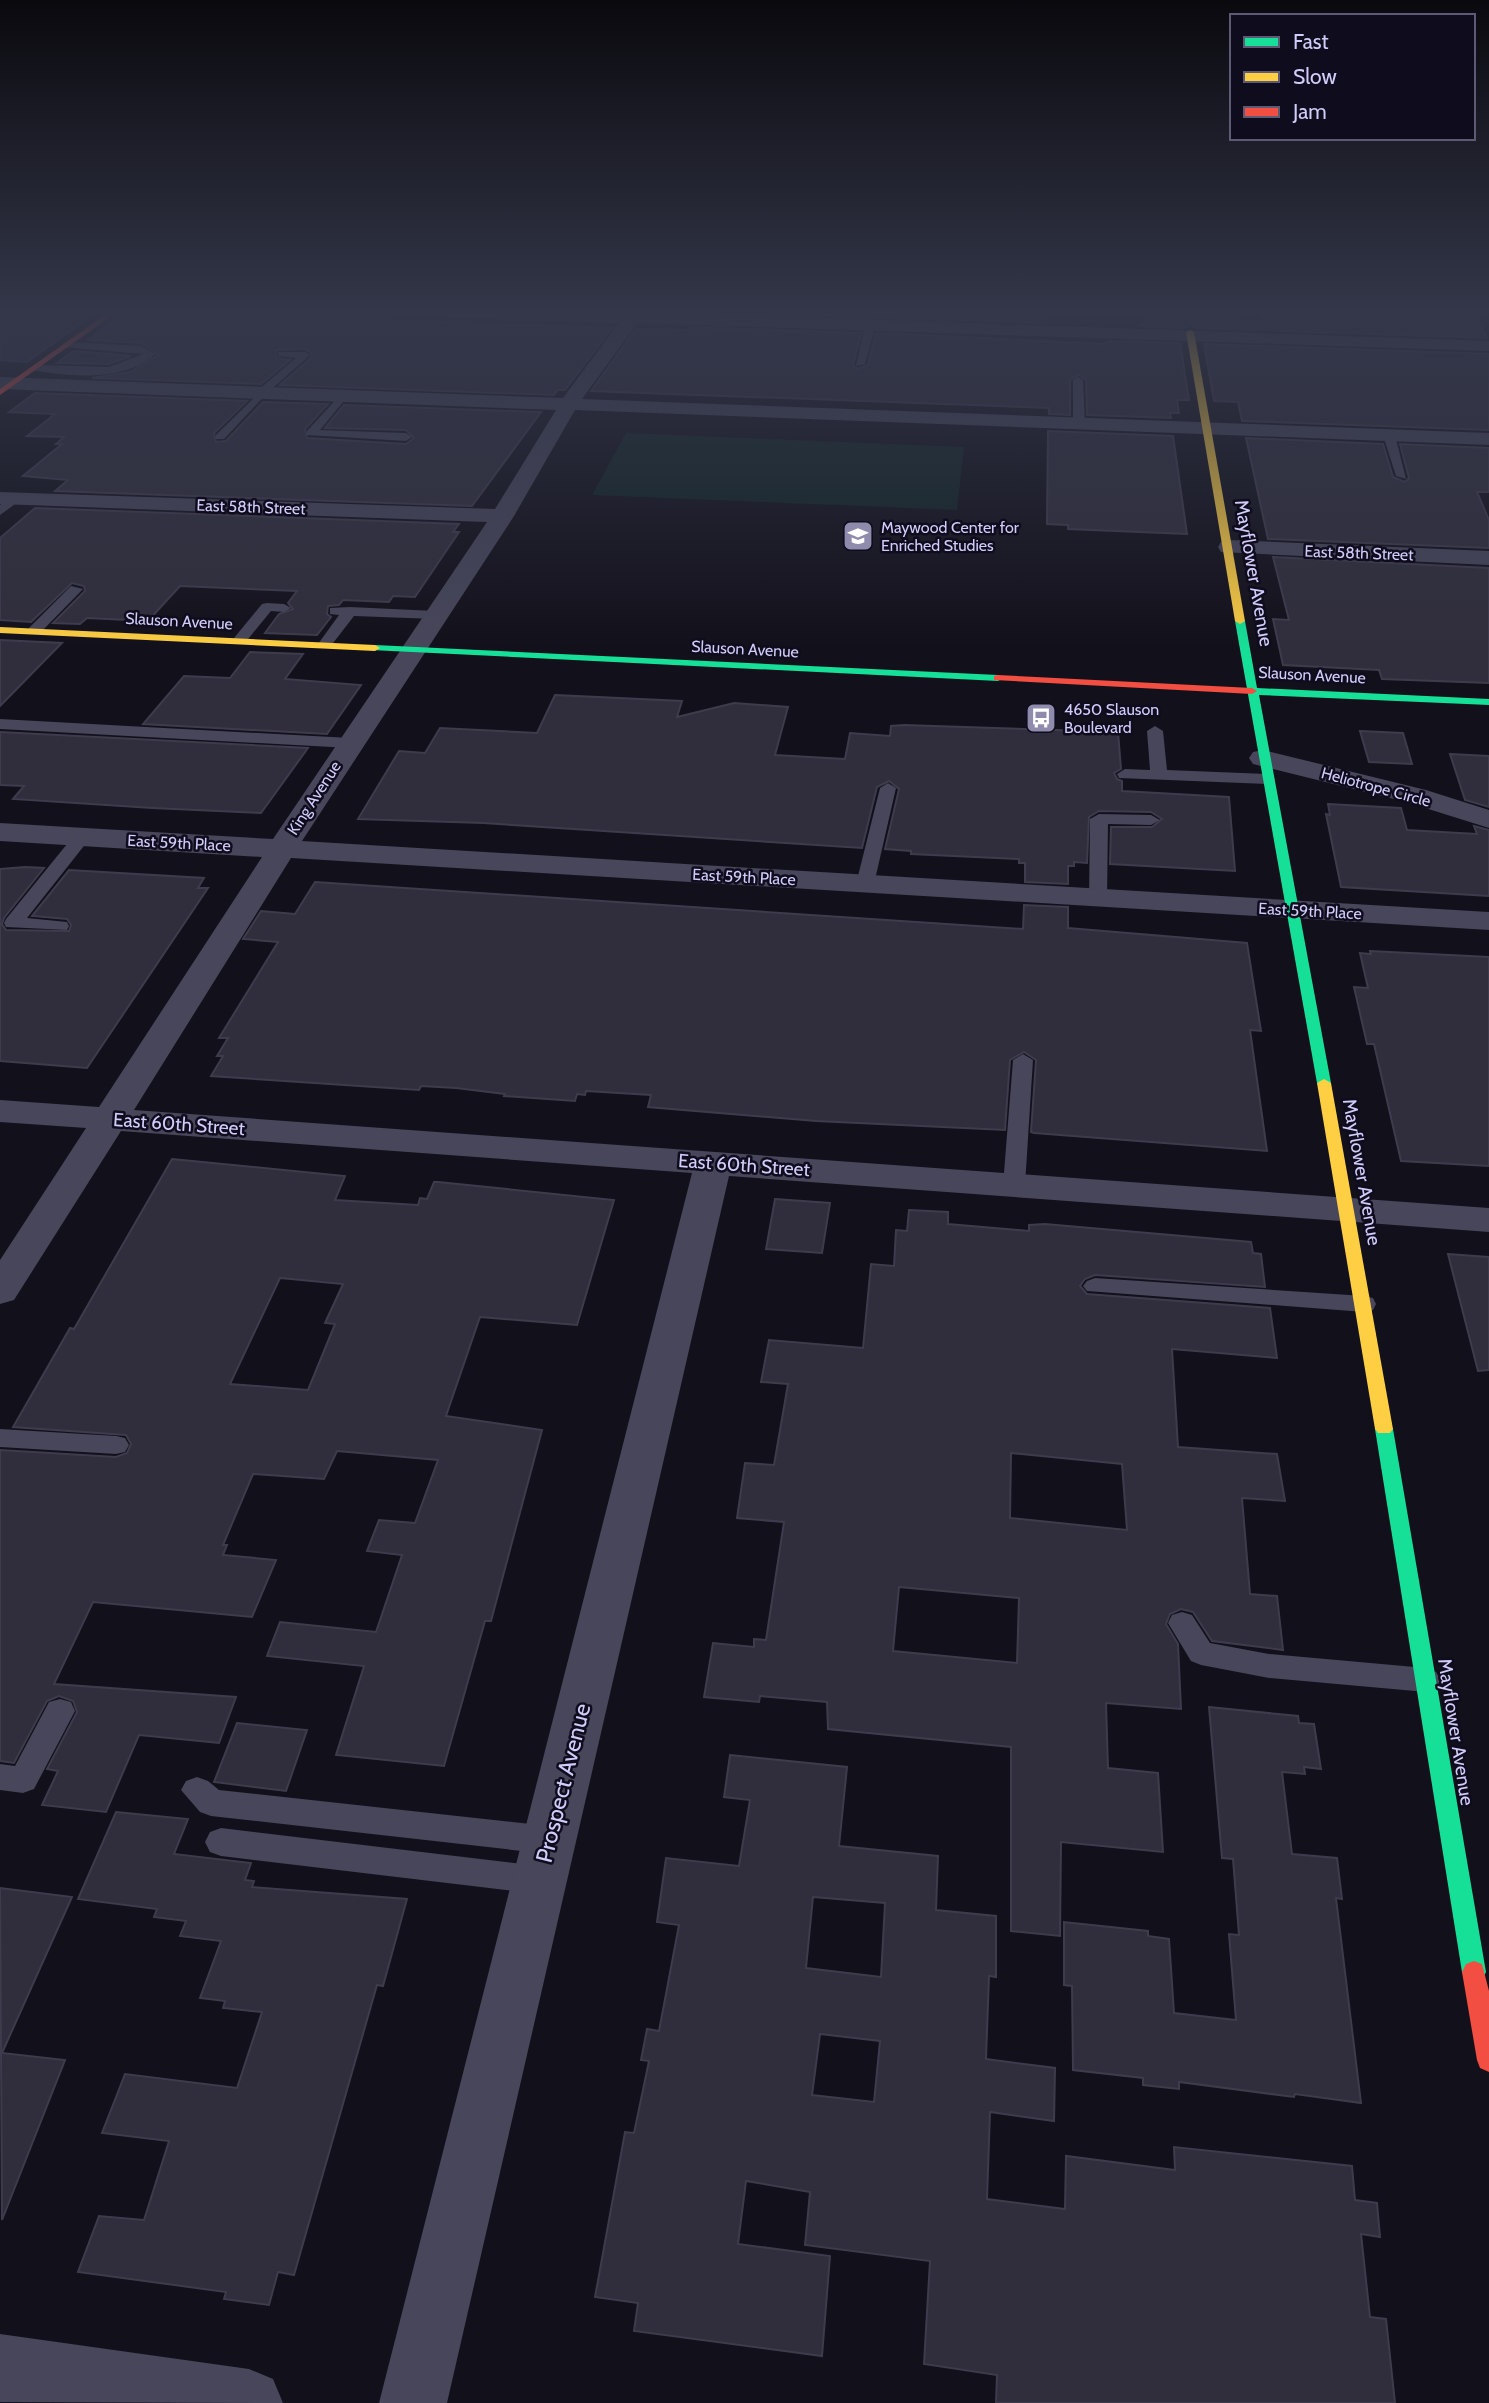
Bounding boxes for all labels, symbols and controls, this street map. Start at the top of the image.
legend [1230,14,1475,140]
text: Fast [1293,29,1329,54]
text: Slow [1293,64,1337,89]
text: Jam [1292,99,1327,124]
street label: East 58th Street [196,496,307,518]
street label: Mayflower Avenue [1230,498,1278,648]
place label: Maywood Center for Enriched Studies [881,518,1020,555]
school or university icon: Maywood Center for Enriched Studies [841,519,875,553]
street label: East 58th Street [1304,542,1415,564]
street label: Slauson Avenue [125,609,233,633]
street label: Slauson Avenue [691,637,799,661]
street label: Slauson Avenue [1258,663,1366,687]
place label: 4650 Slauson Boulevard [1064,700,1159,737]
bus stop icon: 4650 Slauson Boulevard [1024,701,1058,735]
street label: King Avenue [283,758,345,838]
street label: Heliotrope Circle [1319,763,1433,811]
street label: East 59th Place [127,831,231,855]
street label: East 59th Place [692,865,796,889]
street label: East 59th Place [1258,899,1362,923]
street label: Mayflower Avenue [1338,1097,1386,1247]
street label: East 60th Street [112,1108,246,1140]
street label: East 60th Street [677,1149,811,1181]
street label: Mayflower Avenue [1433,1657,1479,1807]
street label: Prospect Avenue [530,1700,596,1865]

